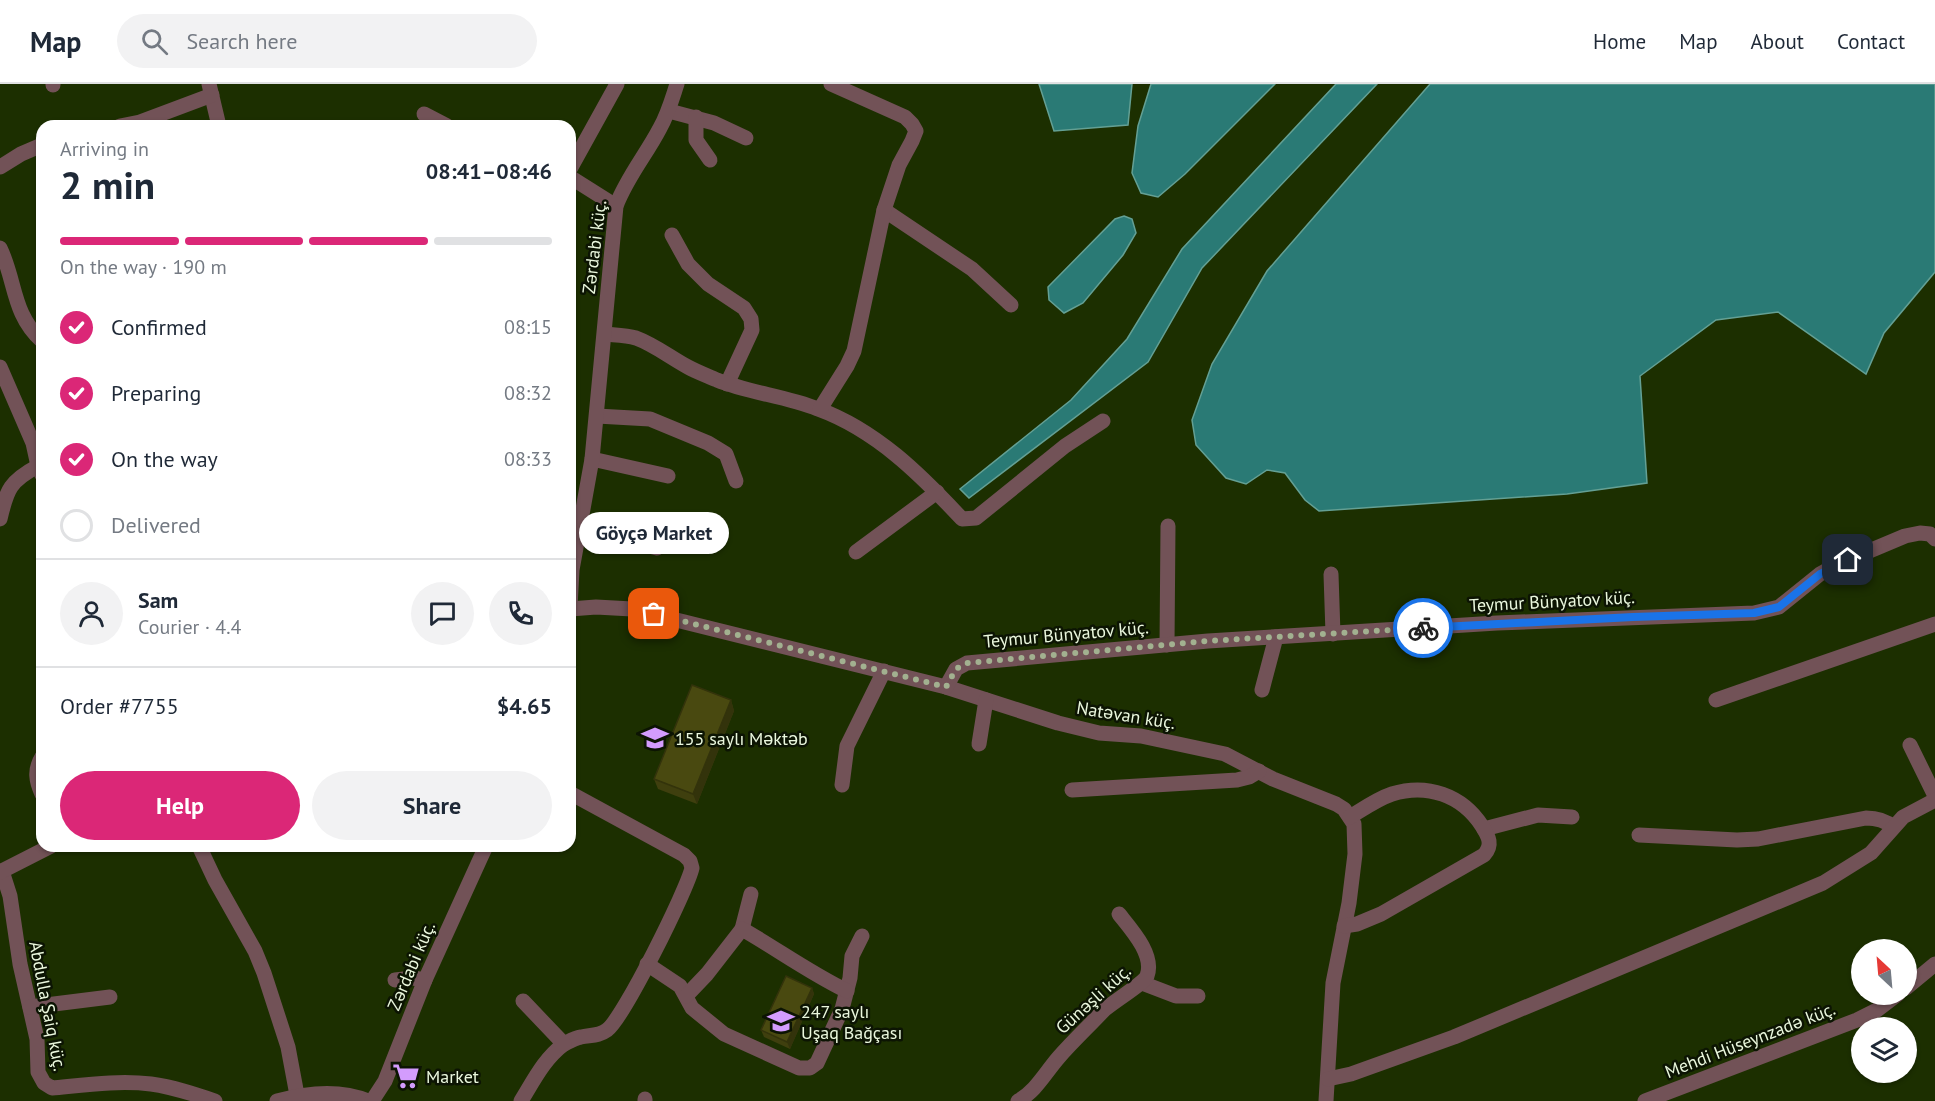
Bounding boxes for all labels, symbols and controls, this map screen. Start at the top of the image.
search box [117,14,537,68]
text: Map [30,23,81,60]
icon: search [138,25,171,58]
text: Search here [186,27,297,55]
text: Home [1593,28,1646,55]
text: Map [1679,28,1718,55]
text: About [1751,28,1804,55]
text: Contact [1837,28,1905,55]
text: Arriving in [60,136,149,162]
text: 08:41–08:46 [426,157,552,185]
text: 2 min [60,159,155,210]
street label: Zərdabi küç. [577,199,611,295]
text: On the way · 190 m [60,254,227,280]
icon: check [60,311,93,344]
text: Confirmed [111,313,207,341]
text: 08:15 [504,314,552,340]
icon: check [60,377,93,410]
text: Preparing [111,379,201,407]
text: 08:32 [504,380,552,406]
icon: check [60,443,93,476]
text: On the way [111,445,218,473]
text: 08:33 [504,446,552,472]
text: Delivered [111,511,201,539]
callout: Göyçə Market [579,512,729,554]
text: Göyçə Market [596,520,712,546]
pin [1822,534,1873,585]
icon: home [1831,543,1864,576]
button: person [60,582,123,645]
button: chat [411,582,474,645]
button: phone [489,582,552,645]
street label: Teymur Bünyatov küç. [1469,585,1635,617]
text: Sam [138,586,178,614]
pin [628,588,679,639]
icon: bag [637,597,670,630]
courier [1393,598,1453,658]
icon: bike [1407,612,1440,645]
text: Courier · 4.4 [138,614,241,640]
street label: Teymur Bünyatov küç. [982,615,1150,653]
text: Order #7755 [60,692,179,720]
text: $4.65 [497,692,552,720]
street label: Natəvan küç. [1075,696,1177,734]
school or university icon: 155 saylı Məktəb [640,723,670,753]
place label: 155 saylı Məktəb [675,727,808,750]
button: Help [60,771,300,840]
button: Share [312,771,552,840]
street label: Zərdabi küç. [382,918,440,1014]
street label: Abdulla Şaiq küç. [24,939,72,1073]
north arrow [1851,939,1917,1005]
map controls [1851,939,1917,1083]
street label: Günəşli küç. [1051,959,1135,1039]
street label: Mehdi Hüseynzadə küç. [1662,997,1838,1083]
place label: 247 saylı Uşaq Bağçası [801,1000,902,1044]
school or university icon: 247 saylı Uşaq Bağçası [766,1006,796,1036]
button: layers [1851,1017,1917,1083]
supermarket icon: Market [391,1061,421,1091]
place label: Market [426,1065,479,1088]

